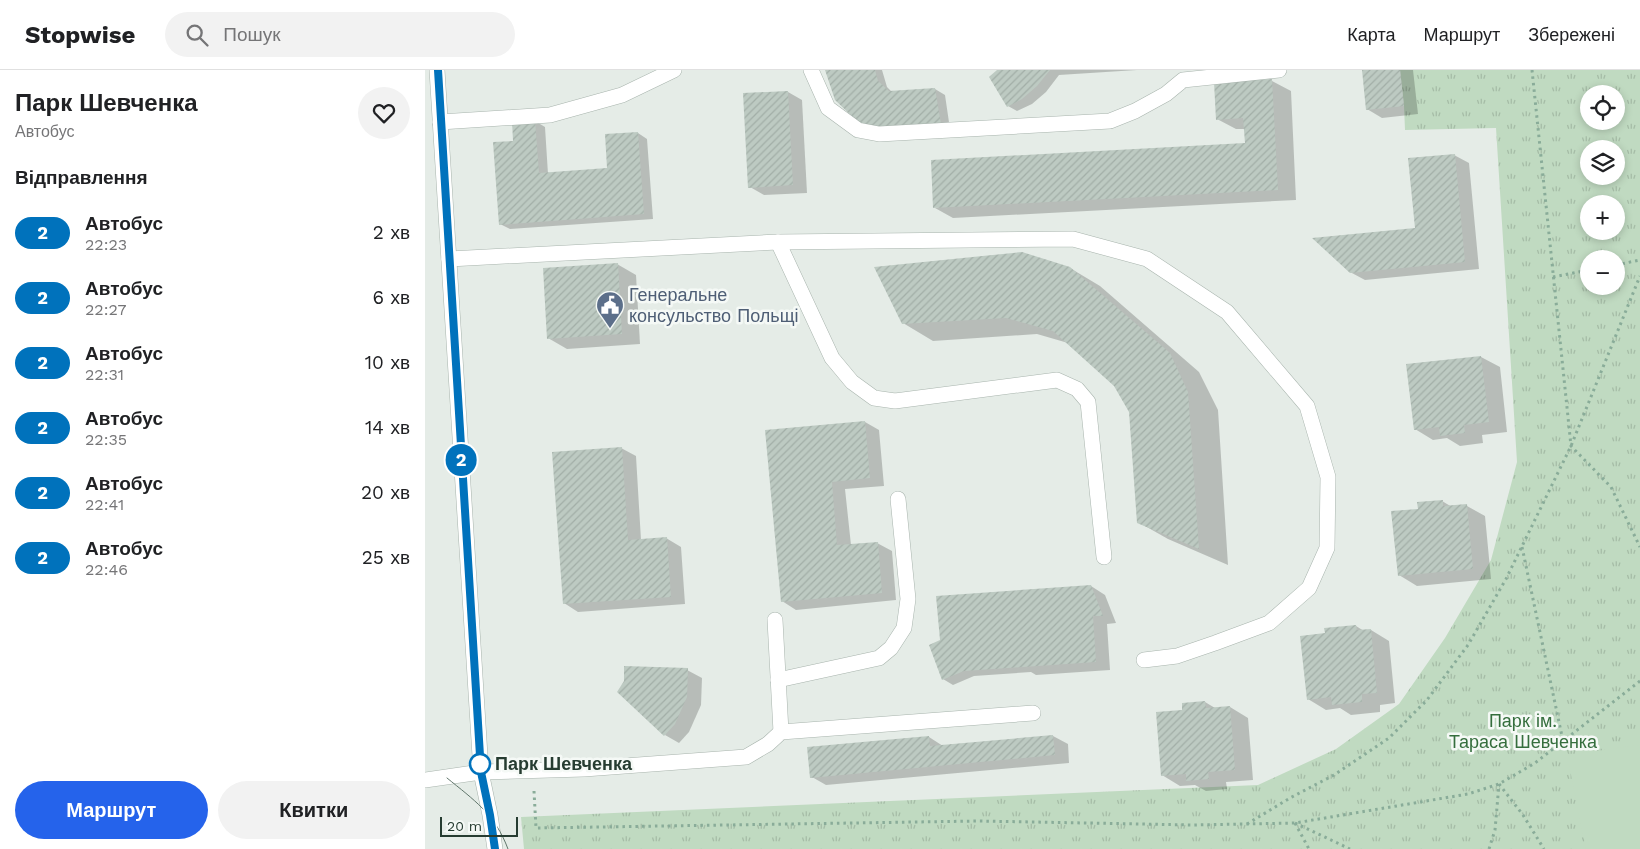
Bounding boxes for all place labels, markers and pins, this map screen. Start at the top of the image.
place label: Генеральне консульство Польщі [629,284,799,326]
public building icon: Генеральне консульство Польщі [595,290,625,329]
marker: Парк Шевченка [469,753,491,775]
place label: Парк Шевченка [495,753,633,774]

